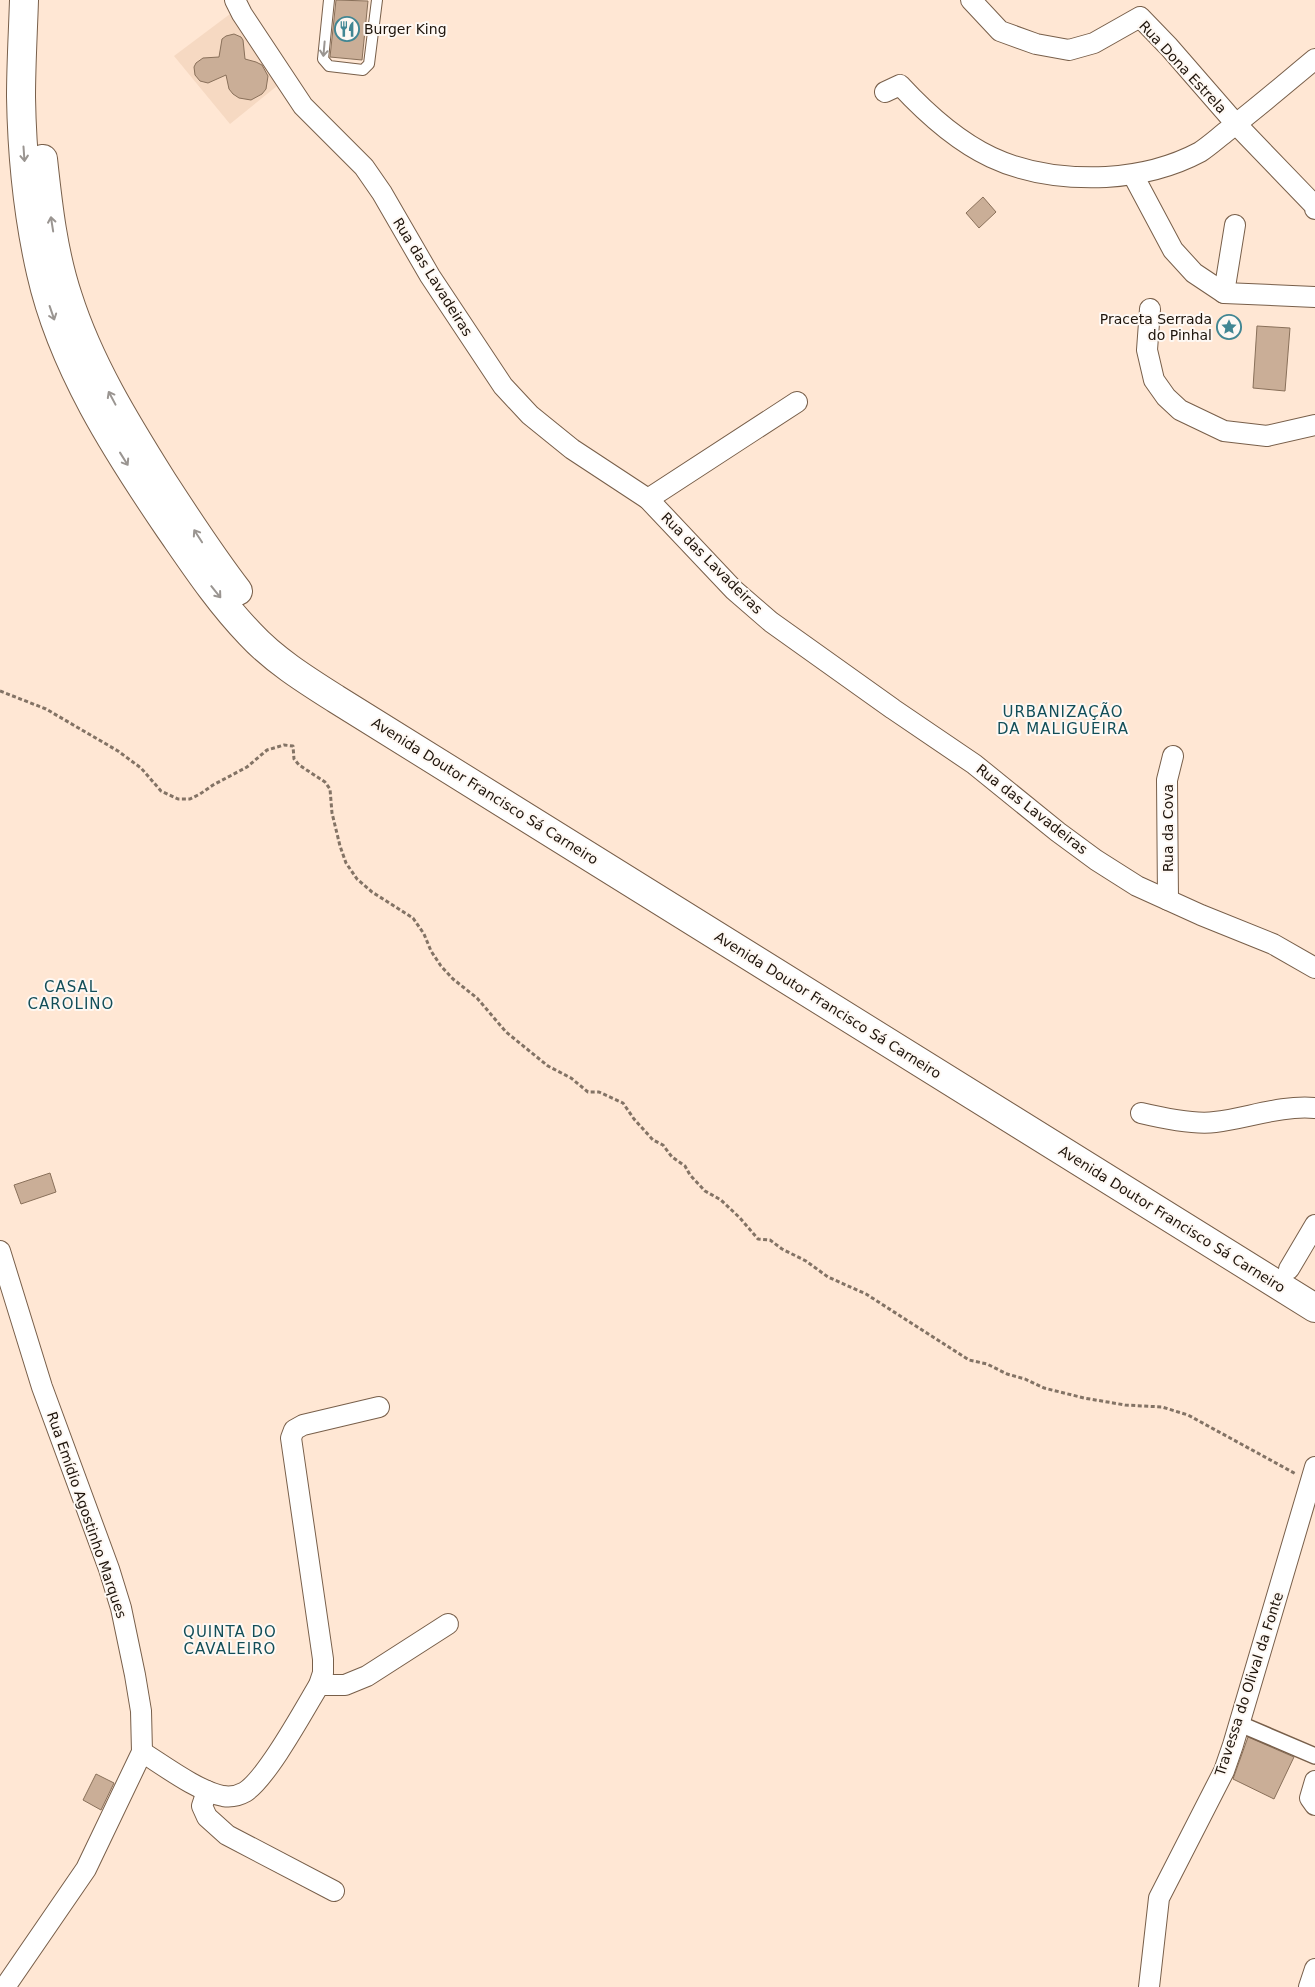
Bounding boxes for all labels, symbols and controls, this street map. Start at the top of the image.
restaurant icon: Burger King [334,16,360,42]
street label: Rua Dona Estrela [1136,18,1230,116]
place label: Burger King [364,21,447,37]
one-way arrow [319,40,329,56]
one-way arrow [19,145,28,161]
street label: Rua das Lavadeiras [390,215,476,339]
one-way arrow [46,216,56,232]
one-way arrow [48,305,57,321]
place label: Praceta Serrada do Pinhal [1100,311,1212,343]
place icon: Praceta Serrada do Pinhal [1216,314,1242,340]
one-way arrow [107,391,116,406]
one-way arrow [119,451,129,465]
street label: Rua das Lavadeiras [658,509,766,617]
one-way arrow [193,529,203,543]
one-way arrow [210,586,221,599]
district label: URBANIZAÇÃO DA MALIGUEIRA [997,702,1129,738]
street label: Avenida Doutor Francisco Sá Carneiro [369,714,601,868]
street label: Rua das Lavadeiras [973,761,1091,857]
street label: Rua da Cova [1160,784,1176,872]
street label: Avenida Doutor Francisco Sá Carneiro [712,928,944,1082]
district label: CASAL CAROLINO [28,978,114,1013]
street label: Avenida Doutor Francisco Sá Carneiro [1056,1142,1288,1296]
street label: Rua Emídio Agostinho Marques [44,1410,130,1620]
street label: Travessa do Olival da Fonte [1211,1590,1286,1779]
district label: QUINTA DO CAVALEIRO [183,1623,277,1658]

